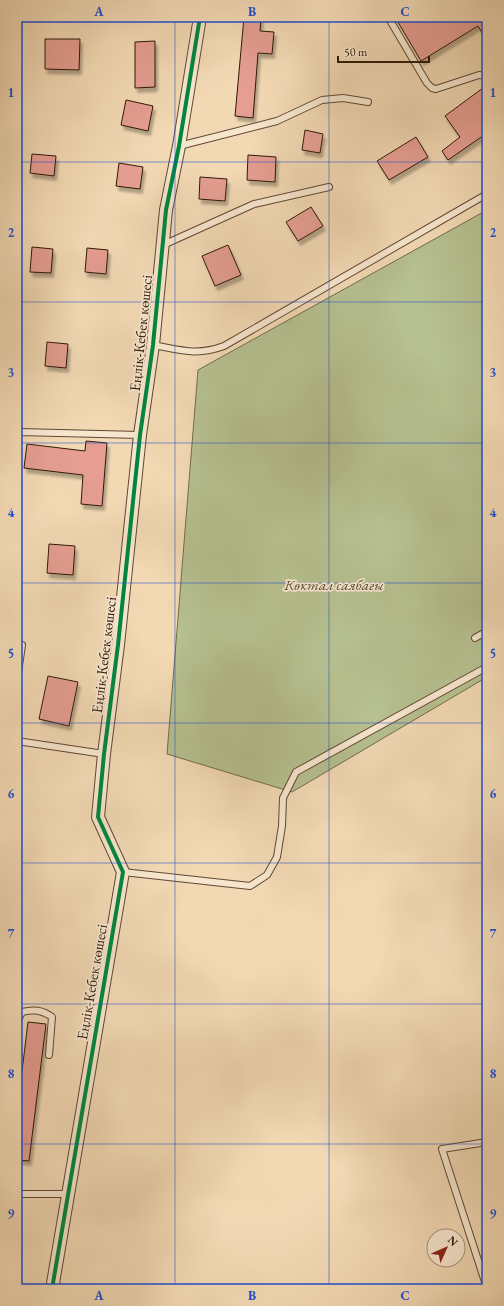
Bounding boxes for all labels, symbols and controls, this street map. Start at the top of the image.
text: A [93,3,104,20]
text: B [248,3,256,20]
text: C [400,3,410,20]
scale bar [338,38,429,64]
text: 50 m [344,44,368,60]
text: 1 [8,84,15,101]
text: 1 [490,84,497,101]
text: 2 [8,224,15,241]
text: 2 [490,224,497,241]
street label: Еңлік-Кебек көшесі [125,273,156,392]
text: 3 [8,364,15,381]
text: 3 [490,364,497,381]
text: 4 [8,504,15,521]
text: 4 [490,504,497,521]
park label: Көктал саябағы [283,575,384,594]
street label: Еңлік-Кебек көшесі [87,595,120,714]
text: 5 [8,645,14,662]
text: 5 [490,645,496,662]
text: 6 [8,785,15,802]
text: 6 [490,785,497,802]
street label: Еңлік-Кебек көшесі [72,922,111,1041]
text: 7 [8,925,15,942]
text: 7 [490,925,497,942]
text: 8 [8,1065,15,1082]
text: 8 [490,1065,497,1082]
text: 9 [8,1205,15,1222]
text: 9 [490,1205,497,1222]
north arrow [426,1228,466,1268]
text: N [445,1233,461,1249]
text: A [93,1287,104,1304]
text: B [248,1287,256,1304]
text: C [400,1287,410,1304]

